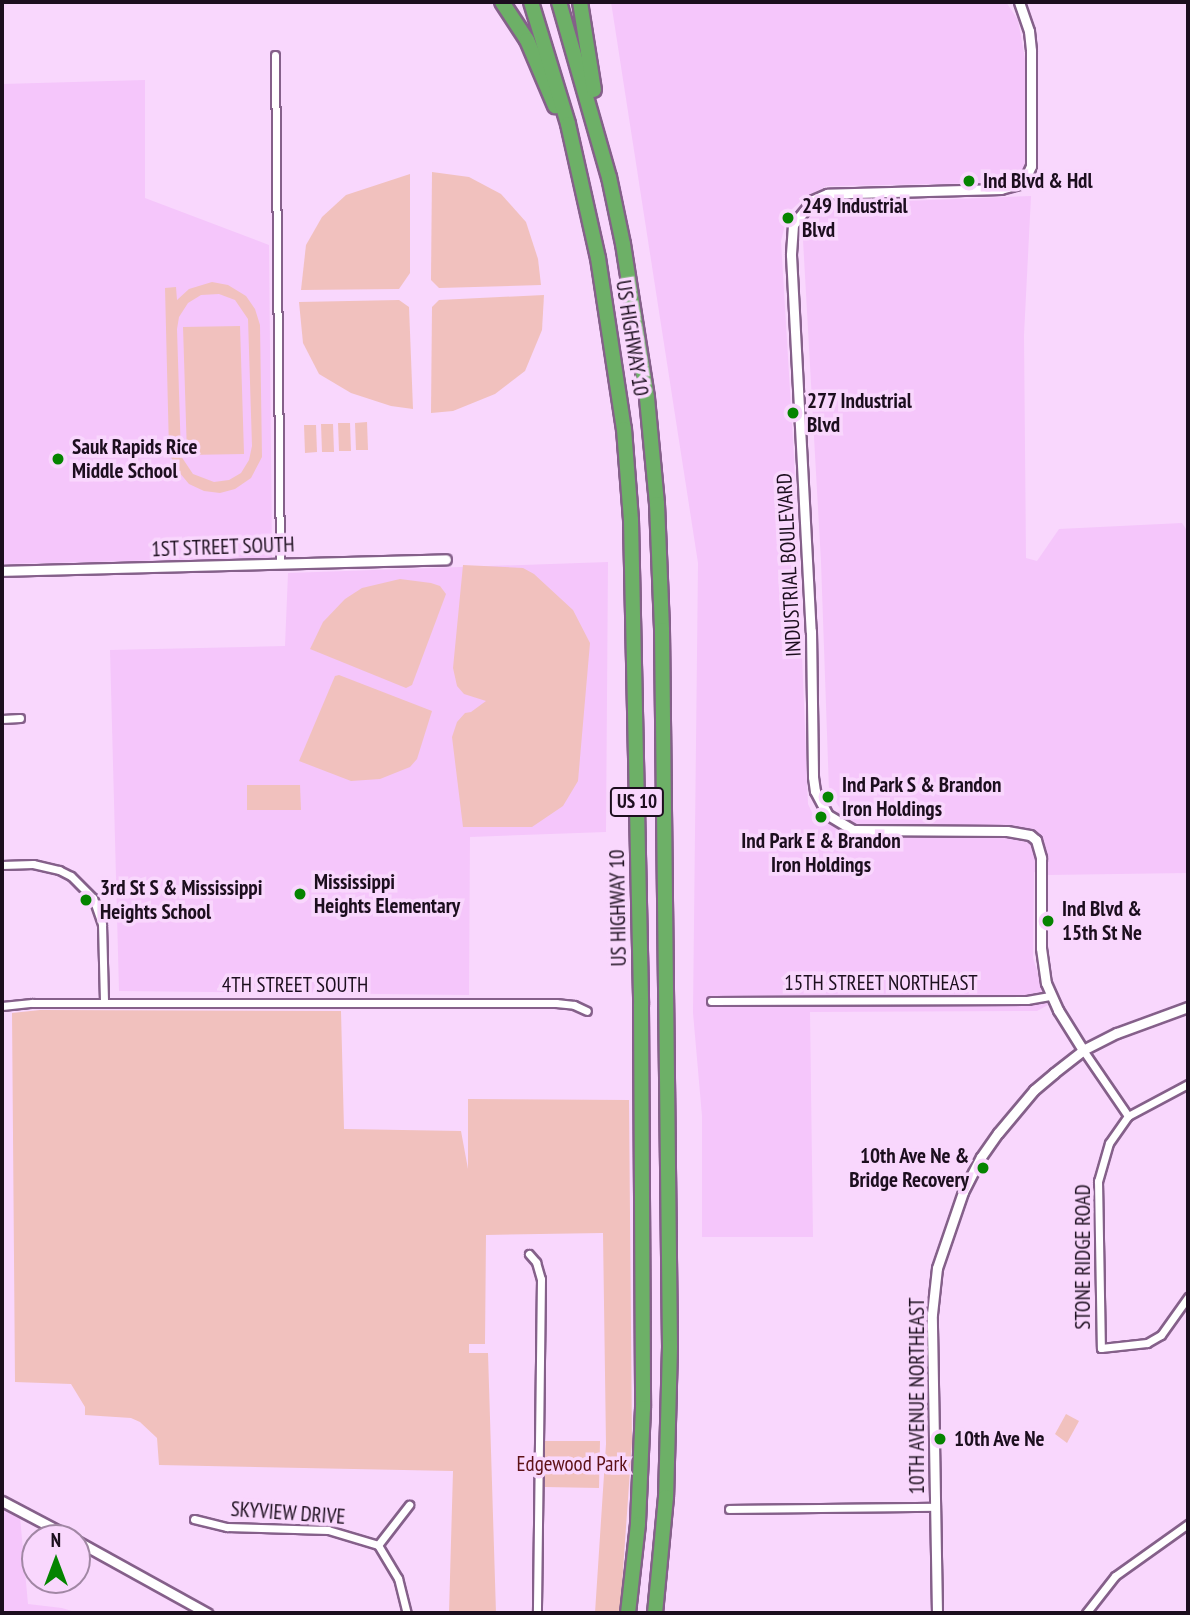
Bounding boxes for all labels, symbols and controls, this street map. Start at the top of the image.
place label: Ind Blvd & Hdl [983,168,1093,194]
marker: Ind Blvd & Hdl [961,173,977,189]
place label: 249 Industrial Blvd [802,193,908,243]
marker: 249 Industrial Blvd [780,210,796,226]
street label: US HIGHWAY 10 [610,278,654,398]
place label: 277 Industrial Blvd [807,388,913,438]
marker: 277 Industrial Blvd [785,405,801,421]
place label: Sauk Rapids Rice Middle School [72,434,198,484]
marker: Sauk Rapids Rice Middle School [50,451,66,467]
street label: INDUSTRIAL BOULEVARD [772,472,806,658]
street label: 1ST STREET SOUTH [150,532,296,562]
place label: Ind Park S & Brandon Iron Holdings [842,772,1002,822]
road number: US 10 [609,786,665,818]
marker: Ind Park S & Brandon Iron Holdings [820,789,836,805]
marker: Ind Park E & Brandon Iron Holdings [813,809,829,825]
place label: Ind Park E & Brandon Iron Holdings [741,828,901,878]
street label: US HIGHWAY 10 [604,849,632,967]
place label: Mississippi Heights Elementary [314,869,460,919]
place label: 3rd St S & Mississippi Heights School [100,875,262,925]
marker: Mississippi Heights Elementary [292,886,308,902]
marker: 3rd St S & Mississippi Heights School [78,892,94,908]
place label: Ind Blvd & 15th St Ne [1062,896,1142,946]
marker: Ind Blvd & 15th St Ne [1040,913,1056,929]
street label: 15TH STREET NORTHEAST [784,970,978,996]
street label: 4TH STREET SOUTH [222,972,368,998]
place label: 10th Ave Ne & Bridge Recovery [849,1143,969,1193]
marker: 10th Ave Ne & Bridge Recovery [975,1160,991,1176]
street label: STONE RIDGE ROAD [1070,1184,1096,1330]
street label: 10TH AVENUE NORTHEAST [904,1297,930,1495]
place label: 10th Ave Ne [954,1426,1045,1452]
marker: 10th Ave Ne [932,1431,948,1447]
park label: Edgewood Park [517,1451,627,1477]
street label: SKYVIEW DRIVE [230,1496,346,1530]
north arrow [21,1524,91,1594]
text: N [51,1528,61,1552]

